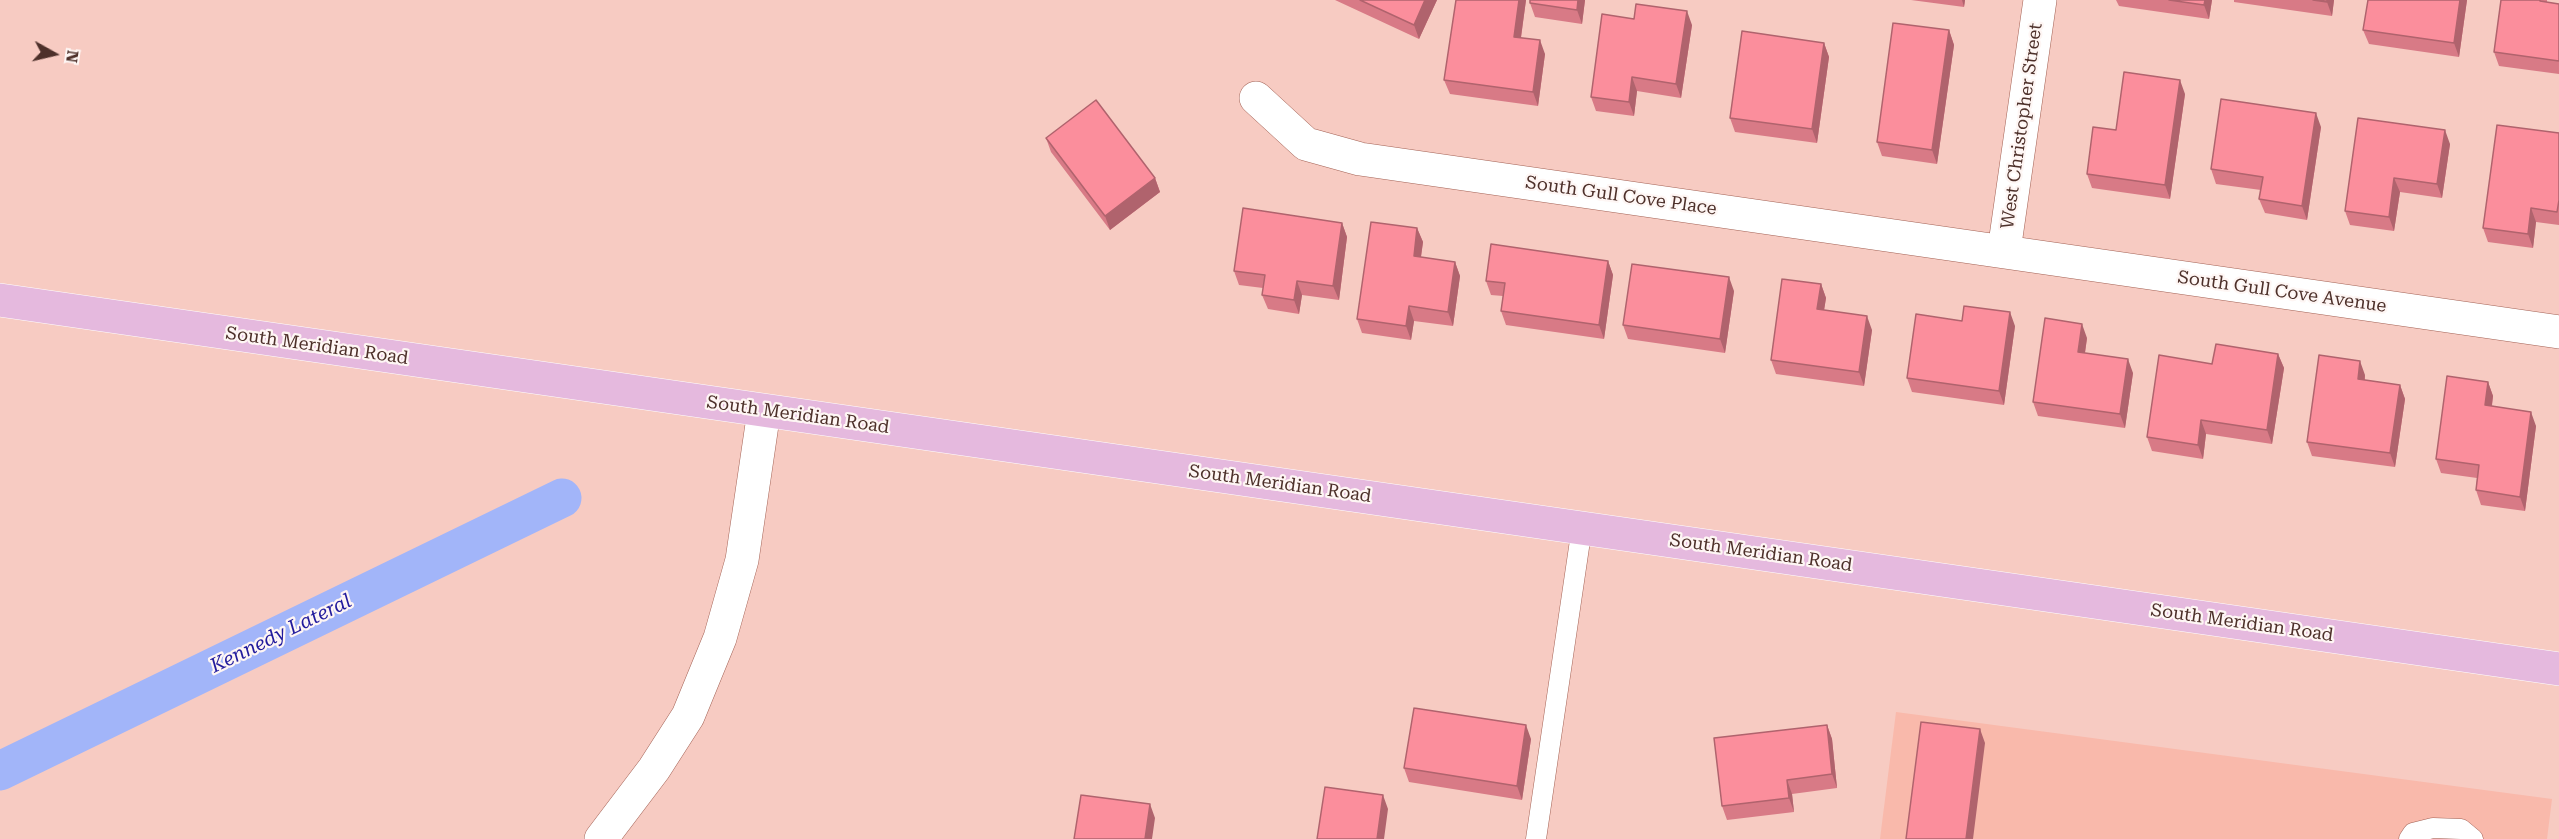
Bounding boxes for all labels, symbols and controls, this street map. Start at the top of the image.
street label: West Christopher Street [1997,22,2047,230]
north arrow [24,24,84,84]
text: N [62,49,83,64]
street label: South Gull Cove Place [1524,172,1718,220]
street label: South Gull Cove Avenue [2176,267,2388,317]
street label: South Meridian Road [224,322,410,370]
street label: South Meridian Road [705,391,891,439]
street label: South Meridian Road [1187,460,1373,508]
street label: South Meridian Road [1668,529,1854,577]
water label: Kennedy Lateral [206,589,356,679]
street label: South Meridian Road [2149,599,2335,647]

